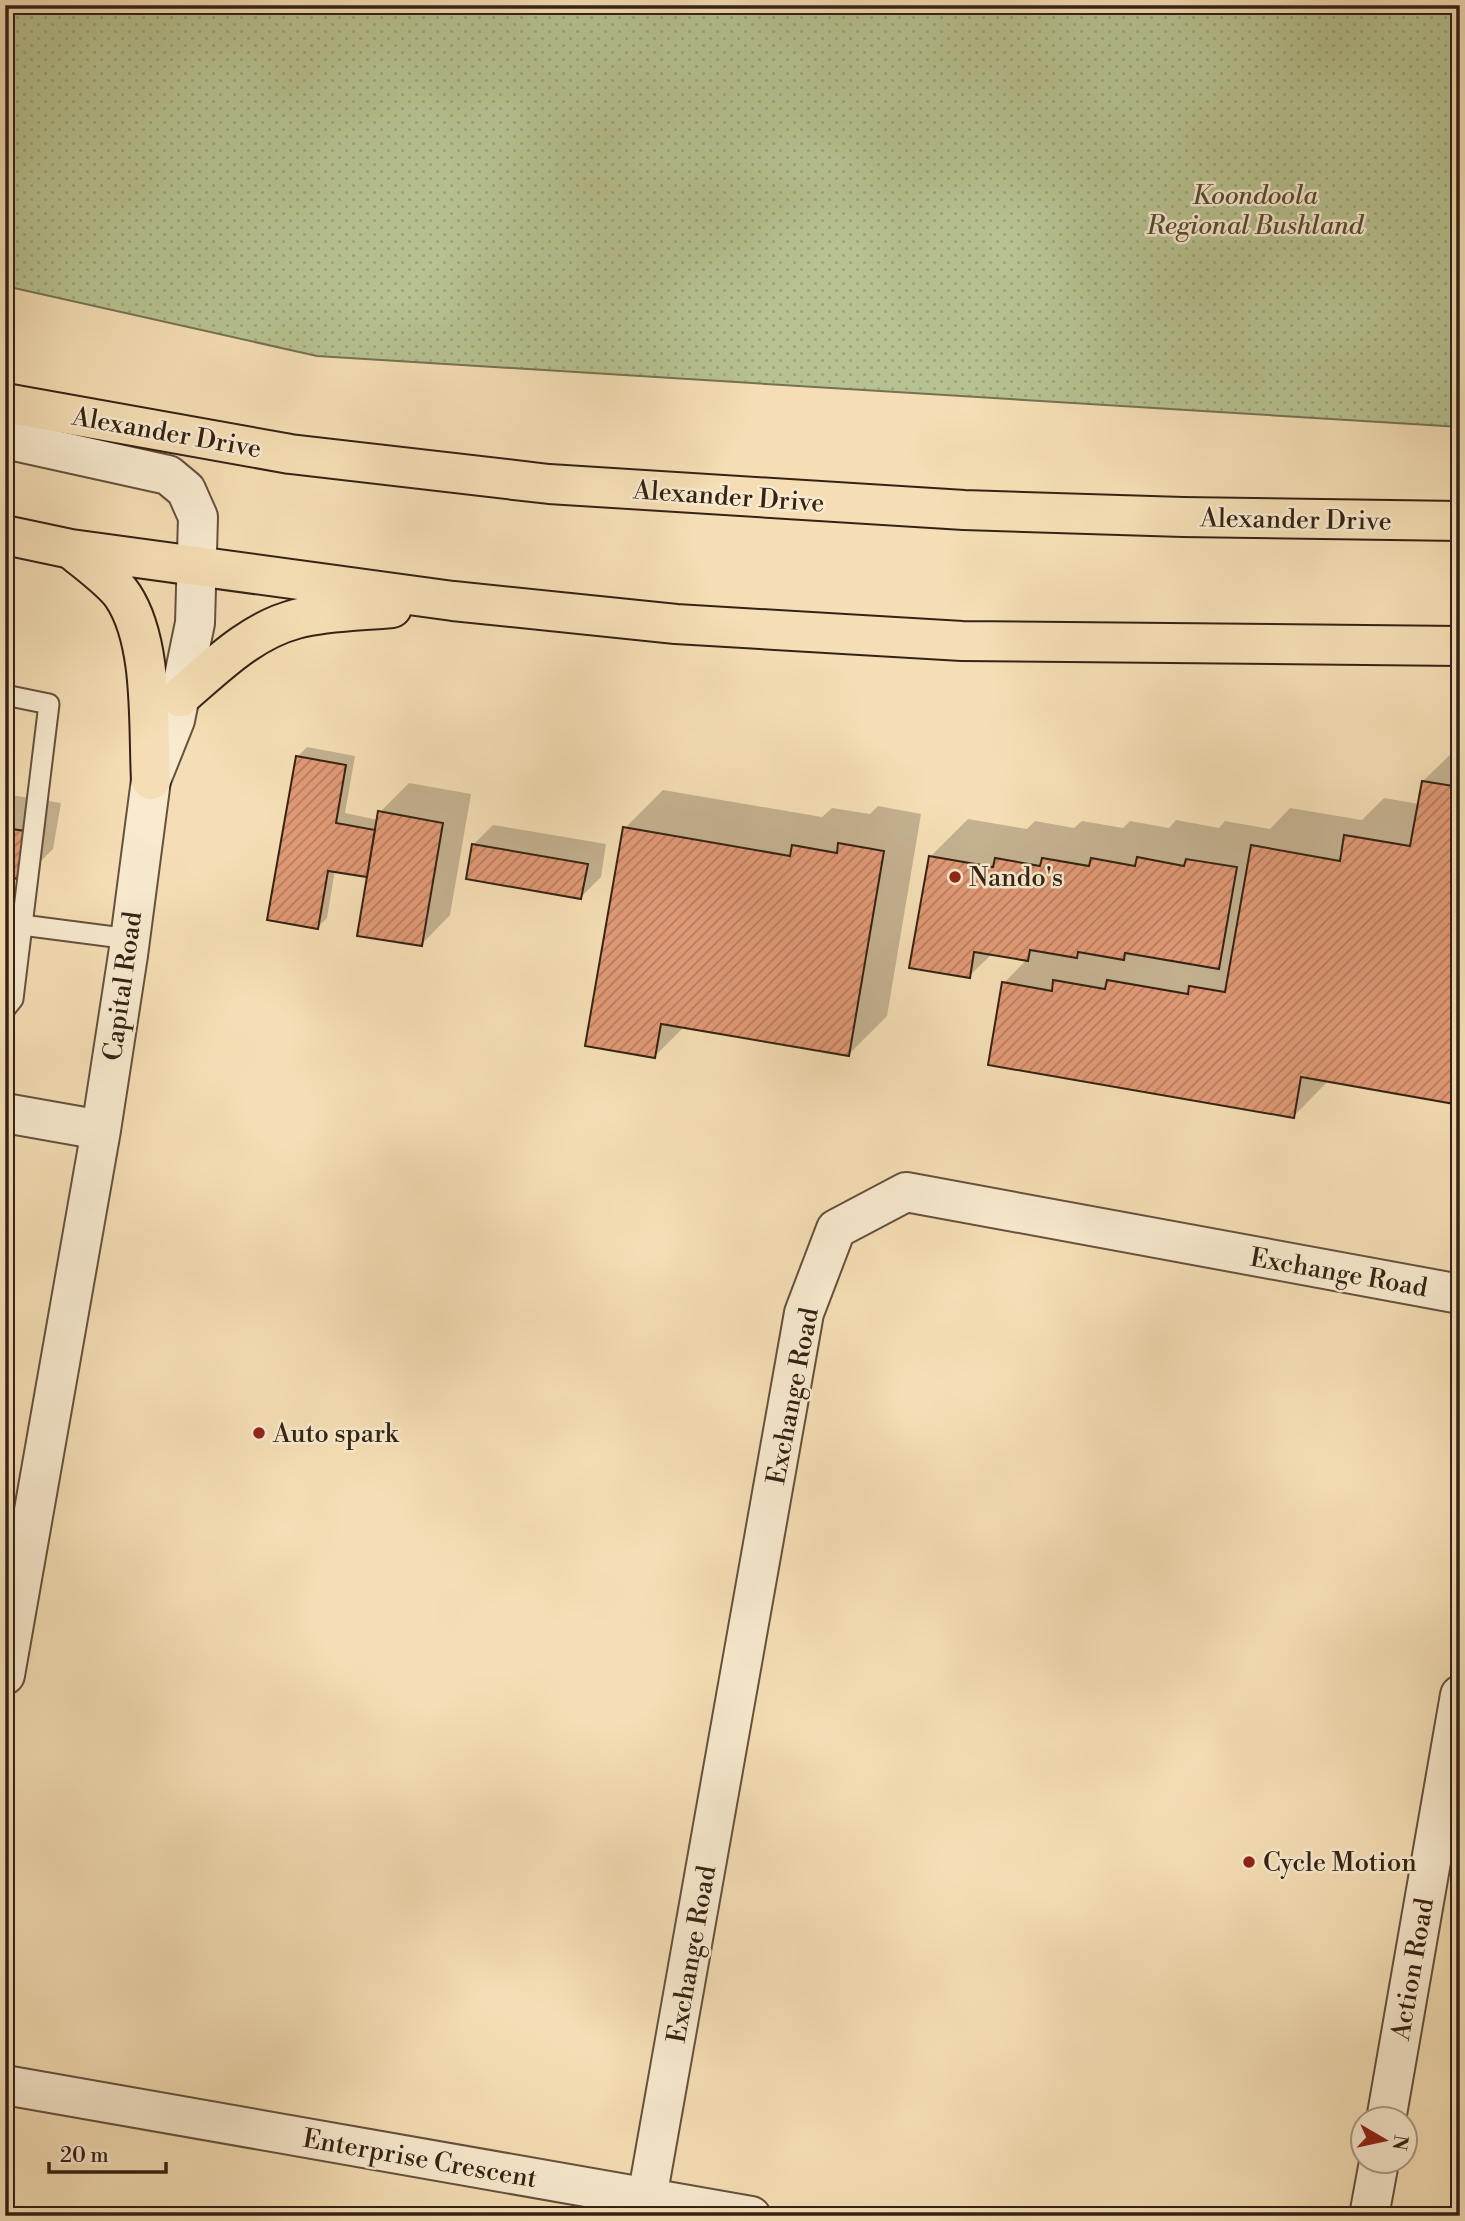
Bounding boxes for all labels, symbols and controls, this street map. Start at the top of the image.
park label: Koondoola Regional Bushland [1146,180,1365,242]
street label: Alexander Drive [69,400,264,465]
street label: Alexander Drive [631,474,826,520]
street label: Alexander Drive [1199,502,1392,538]
place label: Nando's [969,862,1063,894]
marker: Nando's [947,869,963,885]
street label: Capital Road [97,909,149,1063]
street label: Exchange Road [1248,1242,1430,1304]
street label: Exchange Road [760,1305,826,1487]
place label: Auto spark [272,1418,400,1450]
marker: Auto spark [251,1425,267,1441]
place label: Cycle Motion [1263,1847,1417,1879]
marker: Cycle Motion [1241,1854,1257,1870]
street label: Exchange Road [661,1863,723,2045]
street label: Action Road [1385,1895,1441,2044]
north arrow [1350,2106,1420,2176]
street label: Enterprise Crescent [300,2123,539,2195]
scale bar [49,2130,166,2174]
text: N [1387,2133,1413,2152]
text: 20 m [60,2143,109,2169]

